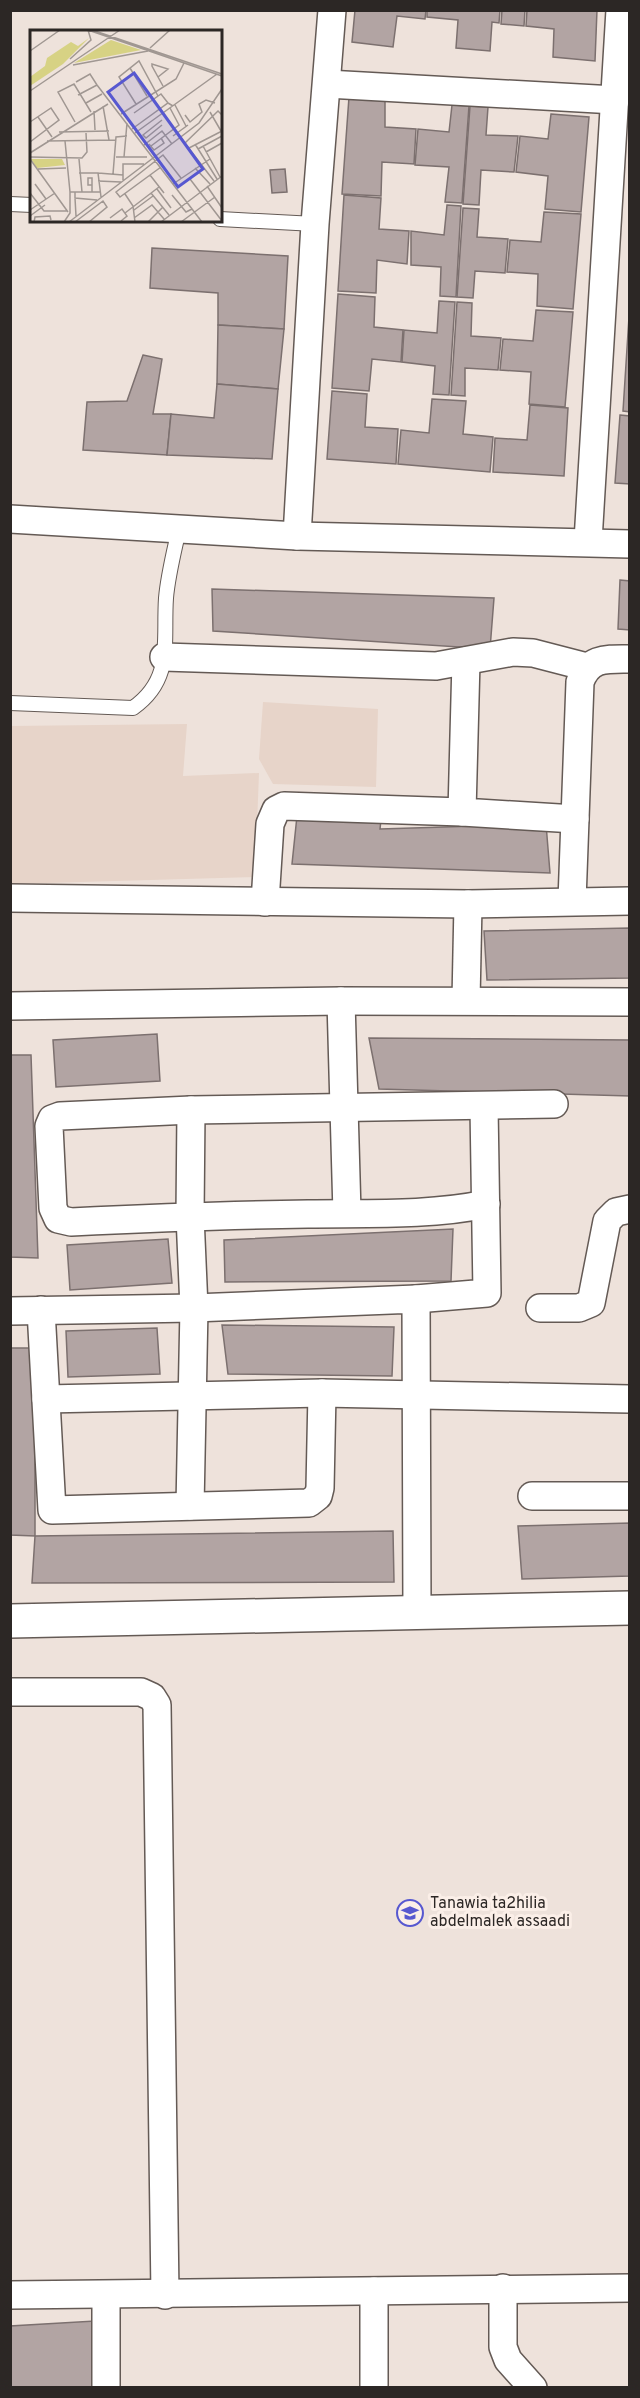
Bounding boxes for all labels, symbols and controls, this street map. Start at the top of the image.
inset map [30,30,222,222]
place label: Tanawia ta2hilia abdelmalek assaadi [430,1894,570,1932]
school or university icon: Tanawia ta2hilia abdelmalek assaadi [395,1898,425,1928]

